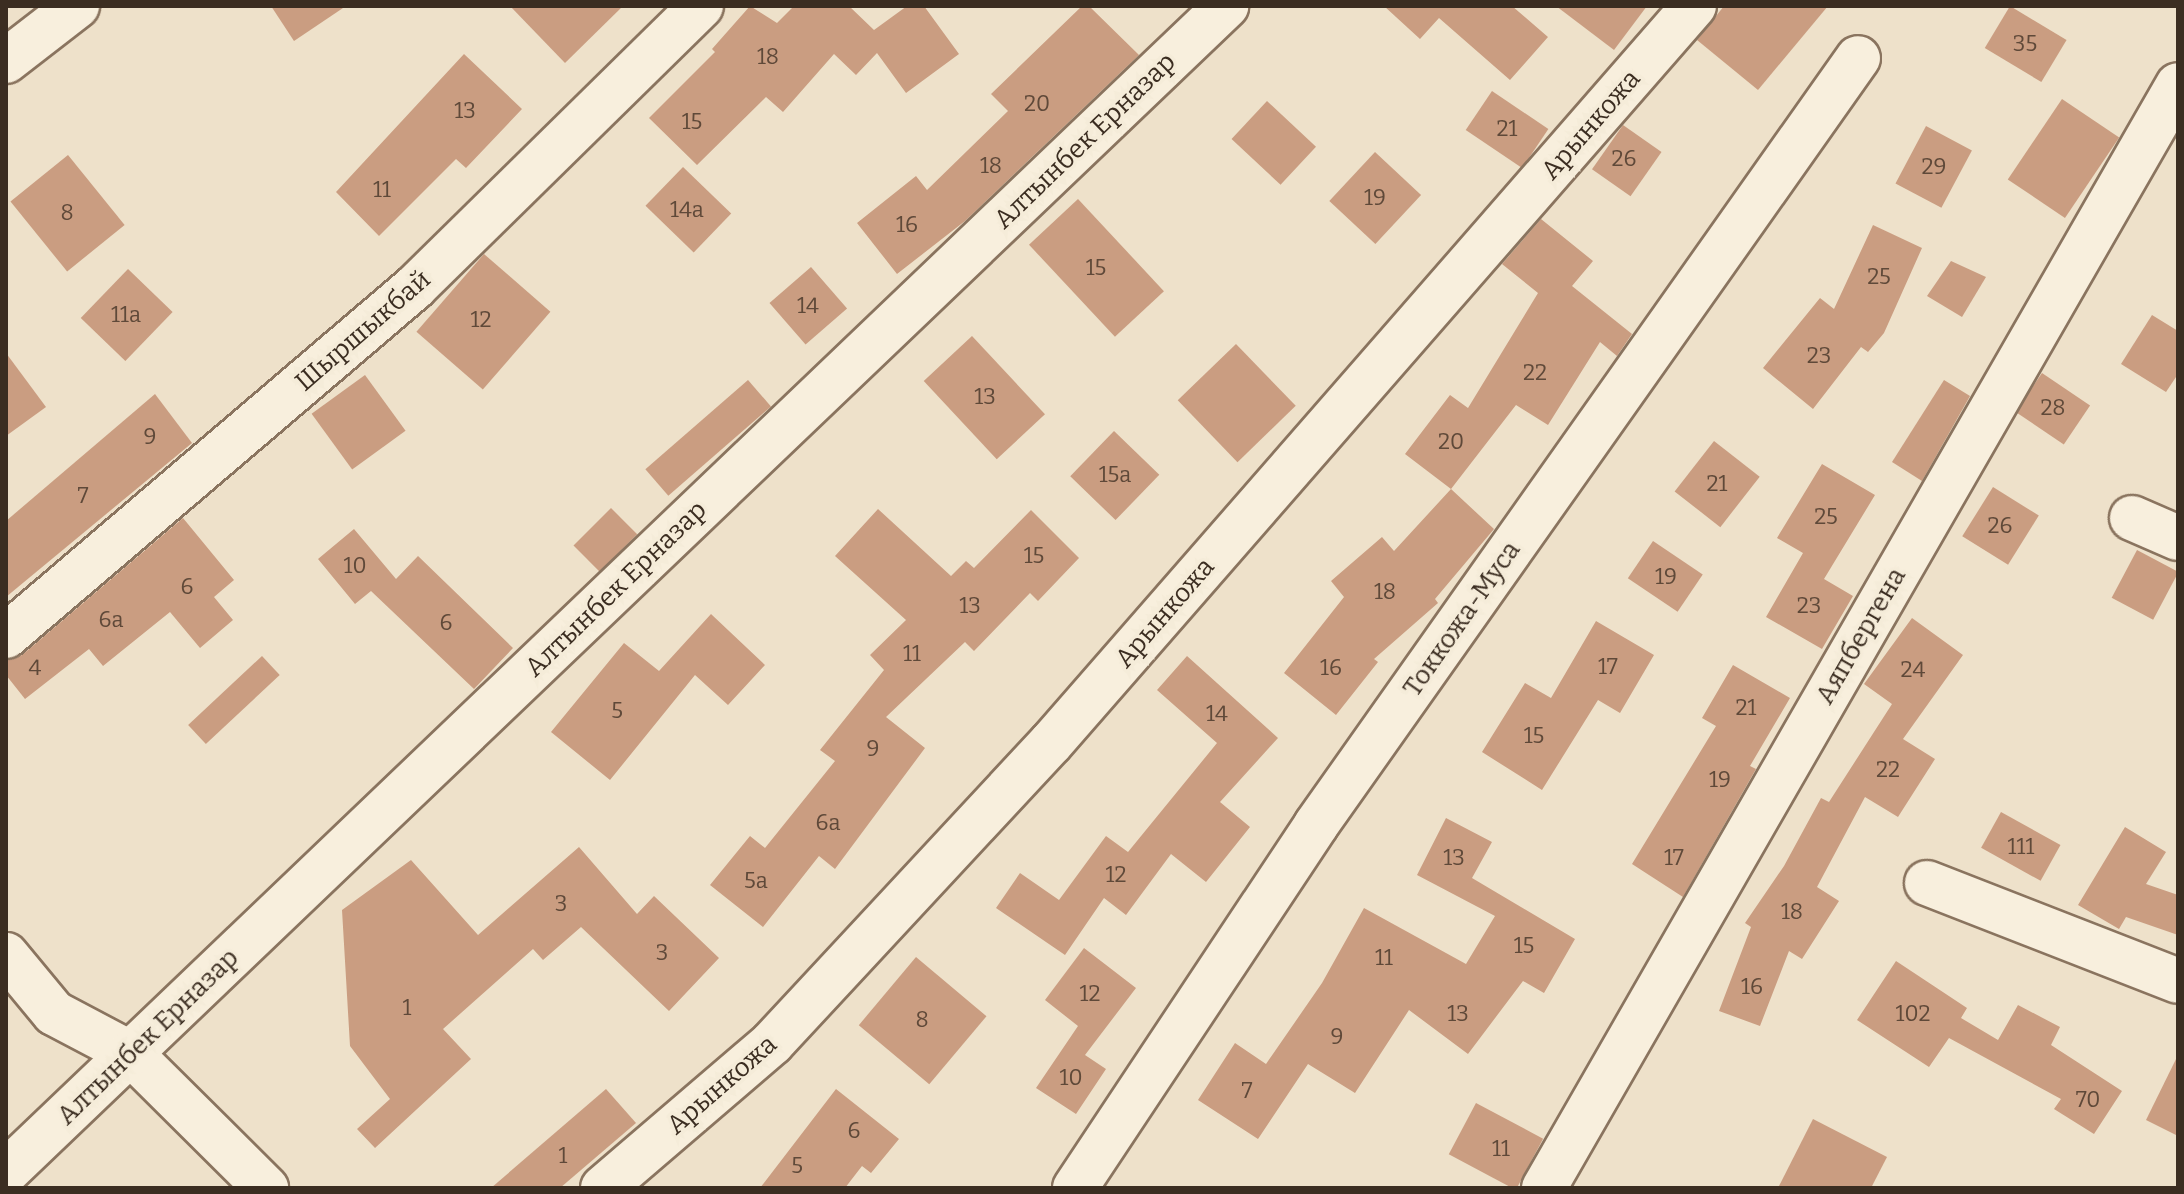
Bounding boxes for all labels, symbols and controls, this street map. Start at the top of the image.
house number: 35 [2013,31,2037,57]
house number: 18 [757,44,779,70]
street label: Алтынбек Ерназар [988,46,1182,236]
street label: Арынкожа [1535,64,1647,186]
house number: 20 [1024,91,1050,117]
house number: 13 [454,98,476,124]
house number: 15 [682,109,702,135]
house number: 21 [1497,116,1517,142]
house number: 26 [1612,146,1636,172]
house number: 18 [980,153,1002,179]
house number: 29 [1922,154,1946,180]
house number: 11 [373,177,391,203]
house number: 19 [1364,185,1386,211]
house number: 14а [670,197,704,223]
house number: 8 [60,200,74,226]
house number: 16 [896,212,918,238]
house number: 15 [1086,255,1106,281]
street label: Шыршыкбай [289,264,437,398]
house number: 25 [1867,264,1891,290]
house number: 14 [797,293,819,319]
house number: 11а [111,302,141,328]
house number: 12 [471,307,491,333]
house number: 23 [1807,343,1831,369]
house number: 22 [1523,360,1547,386]
house number: 13 [974,384,996,410]
house number: 28 [2040,395,2066,421]
house number: 9 [144,424,156,450]
house number: 20 [1438,429,1464,455]
house number: 15а [1099,462,1131,488]
house number: 21 [1707,471,1727,497]
house number: 7 [77,483,89,509]
street label: Алтынбек Ерназар [519,494,713,684]
house number: 25 [1814,504,1838,530]
house number: 26 [1988,513,2012,539]
street label: Токкожа-Муса [1397,535,1527,703]
house number: 15 [1024,543,1044,569]
street label: Арынкожа [1109,552,1221,674]
house number: 10 [343,553,367,579]
street label: Аяпбергена [1809,562,1913,710]
house number: 19 [1655,564,1677,590]
house number: 6 [181,574,193,600]
house number: 18 [1374,579,1396,605]
house number: 13 [959,593,981,619]
house number: 23 [1797,593,1821,619]
house number: 6а [99,607,123,633]
house number: 6 [440,610,452,636]
house number: 11 [903,641,921,667]
house number: 17 [1598,654,1618,680]
house number: 4 [29,655,41,681]
house number: 16 [1320,655,1342,681]
house number: 24 [1901,657,1925,683]
house number: 21 [1736,695,1756,721]
house number: 5 [611,698,623,724]
house number: 14 [1206,701,1228,727]
house number: 15 [1524,723,1544,749]
house number: 9 [867,736,879,762]
house number: 22 [1876,757,1900,783]
house number: 19 [1709,767,1731,793]
house number: 6а [816,810,840,836]
house number: 111 [2008,834,2034,860]
house number: 13 [1443,845,1465,871]
house number: 17 [1664,845,1684,871]
house number: 12 [1106,862,1126,888]
house number: 5а [744,868,768,894]
house number: 3 [555,891,567,917]
house number: 18 [1781,899,1803,925]
house number: 15 [1514,933,1534,959]
house number: 3 [656,940,668,966]
street label: Алтынбек Ерназар [51,942,245,1132]
house number: 11 [1375,945,1393,971]
house number: 16 [1741,974,1763,1000]
house number: 12 [1080,981,1100,1007]
house number: 1 [403,995,411,1021]
house number: 13 [1447,1001,1469,1027]
house number: 102 [1895,1001,1931,1027]
house number: 8 [915,1007,929,1033]
house number: 9 [1331,1024,1343,1050]
street label: Арынкожа [661,1029,783,1141]
house number: 10 [1059,1065,1083,1091]
house number: 7 [1241,1078,1253,1104]
house number: 70 [2076,1087,2100,1113]
house number: 6 [848,1118,860,1144]
house number: 11 [1492,1136,1510,1162]
house number: 1 [559,1143,567,1169]
house number: 5 [791,1153,803,1179]

